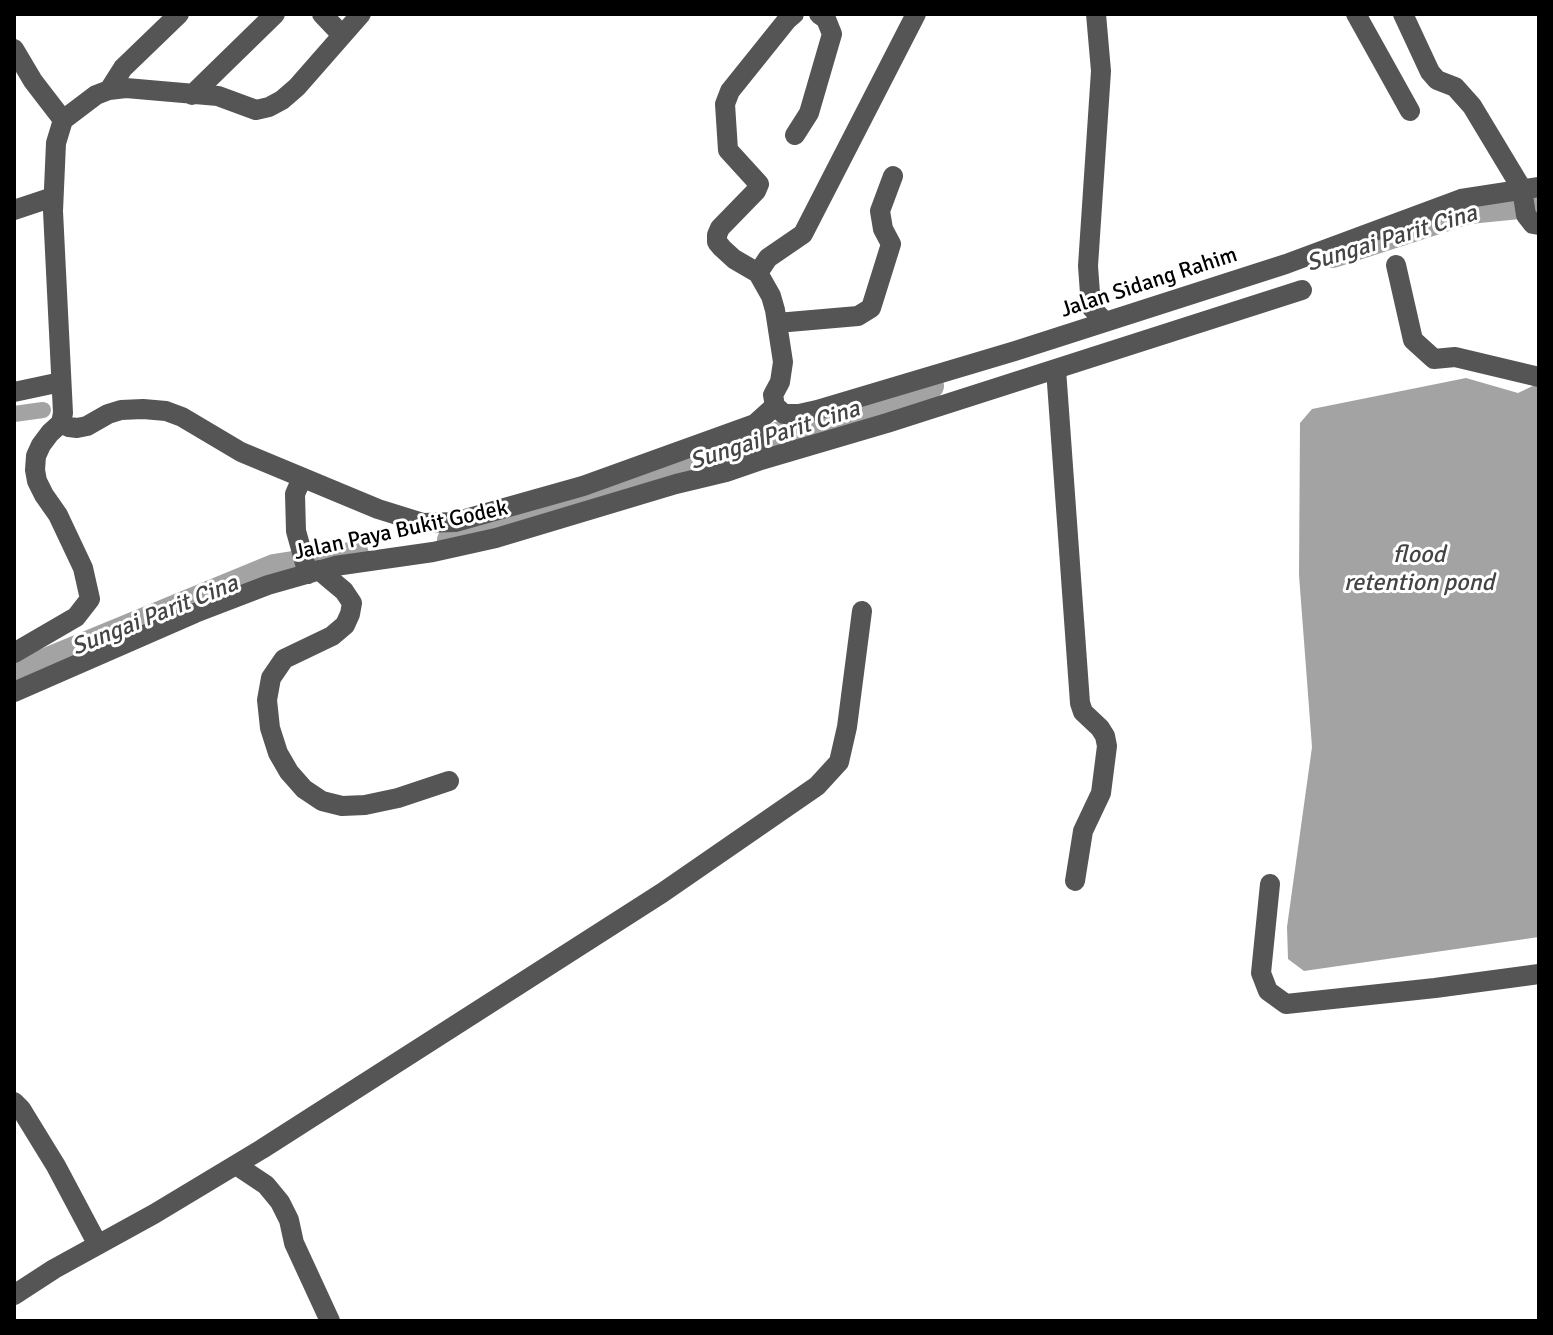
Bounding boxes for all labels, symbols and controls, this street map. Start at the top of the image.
water label: Sungai Parit Cina [1303,199,1481,279]
street label: Jalan Sidang Rahim [1057,242,1241,324]
water label: Sungai Parit Cina [686,395,864,477]
street label: Jalan Paya Bukit Godek [292,495,510,567]
water label: flood retention pond [1344,542,1494,598]
water label: Sungai Parit Cina [68,569,242,663]

